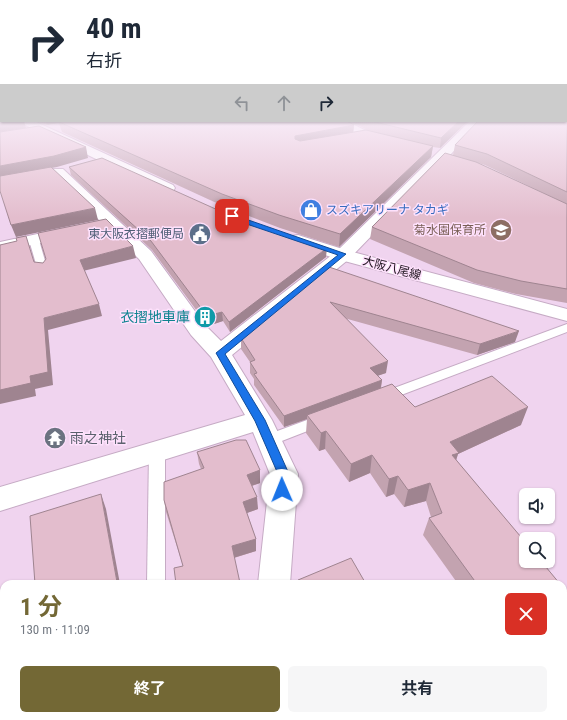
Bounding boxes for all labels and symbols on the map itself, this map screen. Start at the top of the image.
shop icon: スズキアリーナ タカギ [298,197,324,223]
pin [215,199,249,233]
place label: スズキアリーナ タカギ [326,203,449,217]
school or university icon: 菊水園保育所 [488,217,514,243]
public building icon: 東大阪衣摺郵便局 [187,221,213,247]
place label: 菊水園保育所 [414,223,486,237]
place label: 東大阪衣摺郵便局 [88,227,184,241]
street label: 大阪八尾線 [361,253,423,283]
building icon: 衣摺地車庫 [192,304,218,330]
place label: 衣摺地車庫 [120,309,190,325]
temple icon: 雨之神社 [42,425,68,451]
place label: 雨之神社 [70,430,126,446]
position arrow [261,469,303,511]

